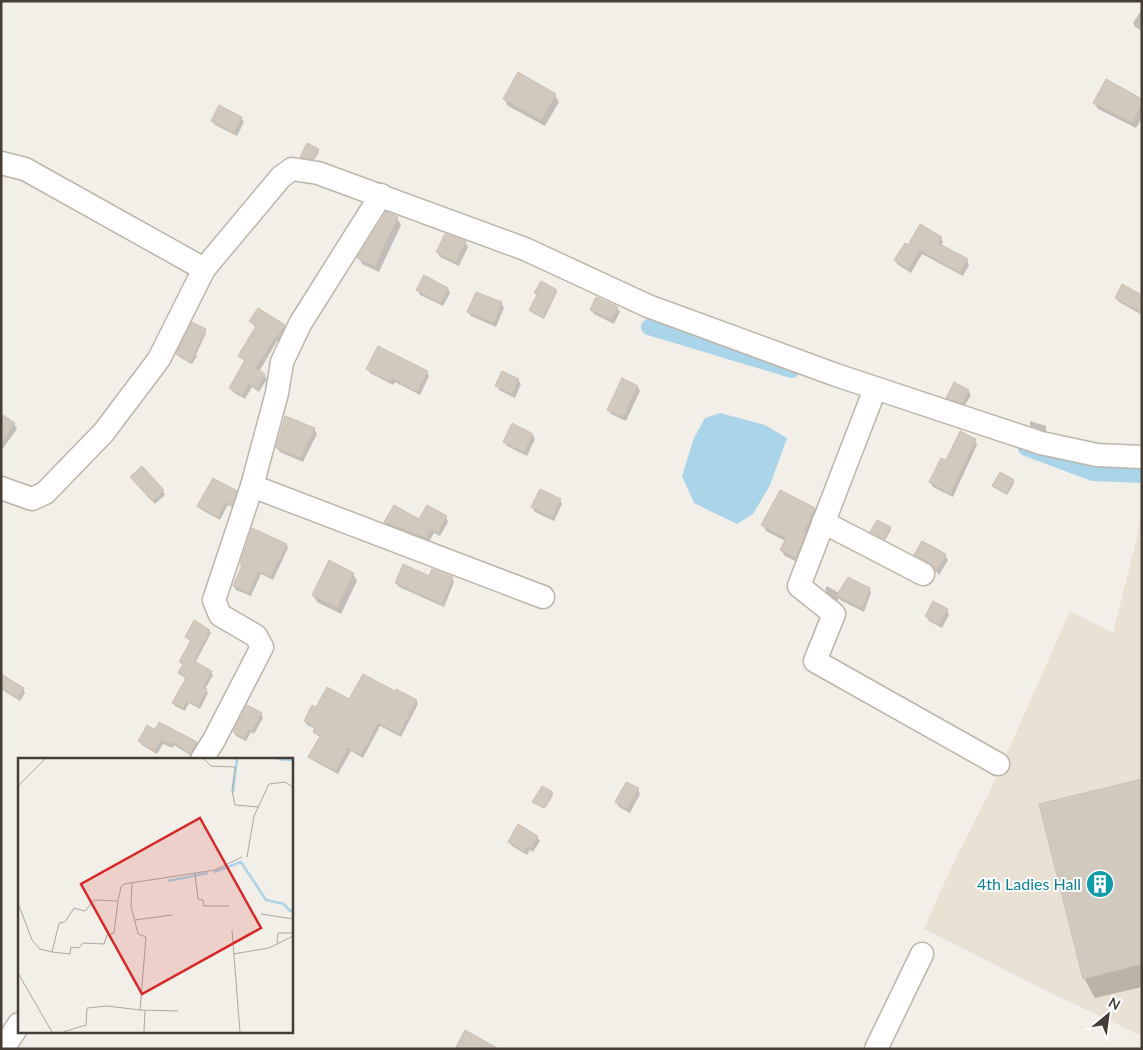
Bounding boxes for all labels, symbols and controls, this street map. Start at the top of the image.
inset map [18,758,292,1032]
building icon: 4th Ladies Hall [1085,869,1115,899]
place label: 4th Ladies Hall [977,874,1081,893]
north arrow [1083,990,1133,1040]
text: N [1106,993,1123,1013]

